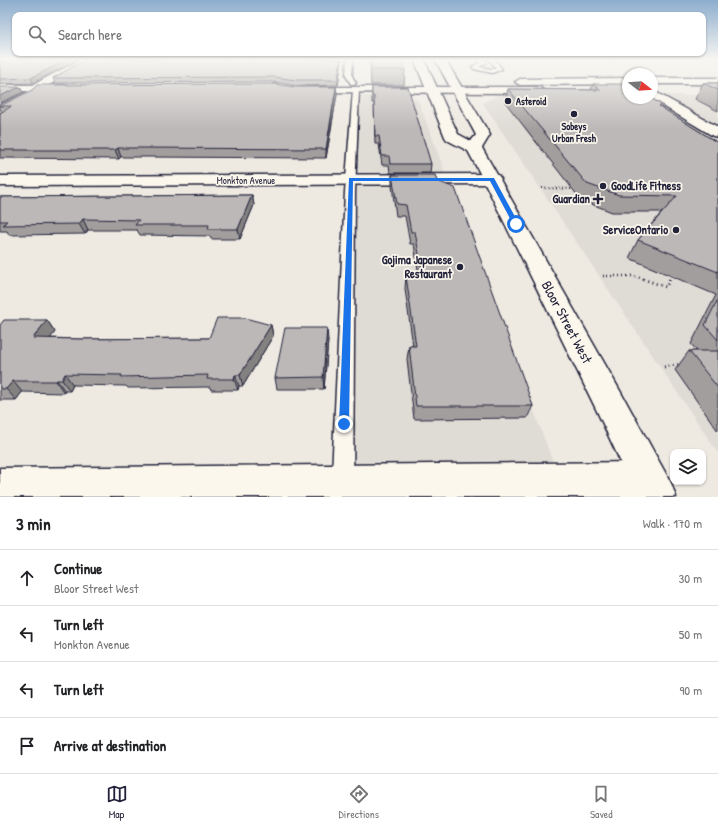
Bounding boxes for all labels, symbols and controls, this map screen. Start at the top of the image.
search box [12,12,706,56]
icon: search [26,23,48,45]
text: Search here [58,24,122,45]
north arrow [622,68,658,104]
place label: Asteroid [516,95,546,108]
marker: Asteroid [503,96,513,106]
marker: Sobeys Urban Fresh [569,109,579,119]
place label: Sobeys Urban Fresh [552,120,597,145]
street label: Monkton Avenue [217,174,275,187]
place label: GoodLife Fitness [611,177,681,194]
marker: GoodLife Fitness [598,181,608,191]
place label: Guardian [553,190,591,207]
marker: Guardian [593,194,603,204]
route start [507,215,525,233]
place label: ServiceOntario [603,221,668,238]
marker: ServiceOntario [671,225,681,235]
place label: Gojima Japanese Restaurant [382,251,453,282]
marker: Gojima Japanese Restaurant [455,262,465,272]
street label: Bloor Street West [538,277,597,367]
route end [335,415,353,433]
map controls [670,449,706,485]
button: layers [670,449,706,485]
text: 3 min [16,512,51,535]
text: Walk · 170 m [643,514,702,532]
text: Continue [54,558,102,579]
icon: ahead [16,567,38,589]
text: 30 m [679,569,702,587]
text: Bloor Street West [54,579,138,597]
text: Turn left [54,614,104,635]
icon: left [16,623,38,645]
text: 50 m [679,625,702,643]
text: Monkton Avenue [54,635,130,653]
icon: left [16,679,38,701]
text: Turn left [54,679,104,700]
text: 90 m [680,681,702,699]
icon: arrive [16,735,38,757]
text: Arrive at destination [54,735,166,756]
tab: Map [106,783,128,821]
tab: Directions [339,783,379,821]
tab: Saved [590,783,612,821]

